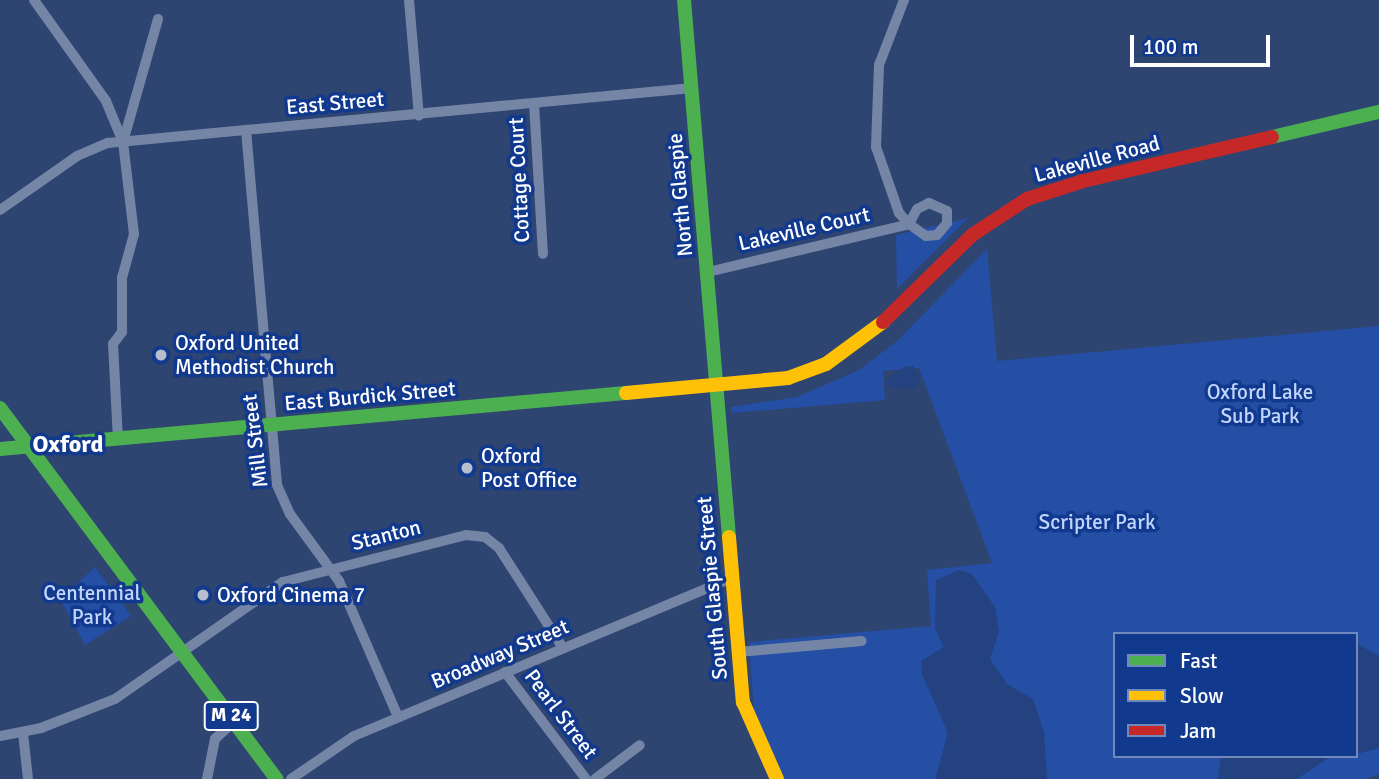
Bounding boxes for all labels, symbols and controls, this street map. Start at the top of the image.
scale bar [1134,21,1274,65]
text: 100 m [1143,34,1198,60]
street label: East Street [285,86,385,120]
street label: Cottage Court [503,117,535,243]
street label: Lakeville Road [1032,130,1162,188]
street label: North Glaspie [662,132,698,258]
street label: Lakeville Court [736,202,872,256]
place label: Oxford United Methodist Church [175,330,334,380]
marker: Oxford United Methodist Church [153,347,169,363]
street label: East Burdick Street [283,376,457,416]
park label: Oxford Lake Sub Park [1207,379,1313,429]
street label: Mill Street [237,393,273,489]
district label: Oxford [33,431,103,459]
place label: Oxford Post Office [481,443,577,493]
marker: Oxford Post Office [459,460,475,476]
street label: South Glaspie Street [691,495,733,681]
park label: Scripter Park [1039,509,1155,535]
street label: Stanton [349,514,423,556]
park label: Centennial Park [43,580,141,630]
place label: Oxford Cinema 7 [217,582,365,608]
marker: Oxford Cinema 7 [195,587,211,603]
street label: Broadway Street [427,614,573,694]
legend [1113,632,1358,758]
text: Fast [1180,648,1217,674]
street label: Pearl Street [519,664,603,764]
text: Slow [1180,683,1224,709]
road number: M 24 [203,701,259,732]
text: Jam [1180,718,1216,744]

